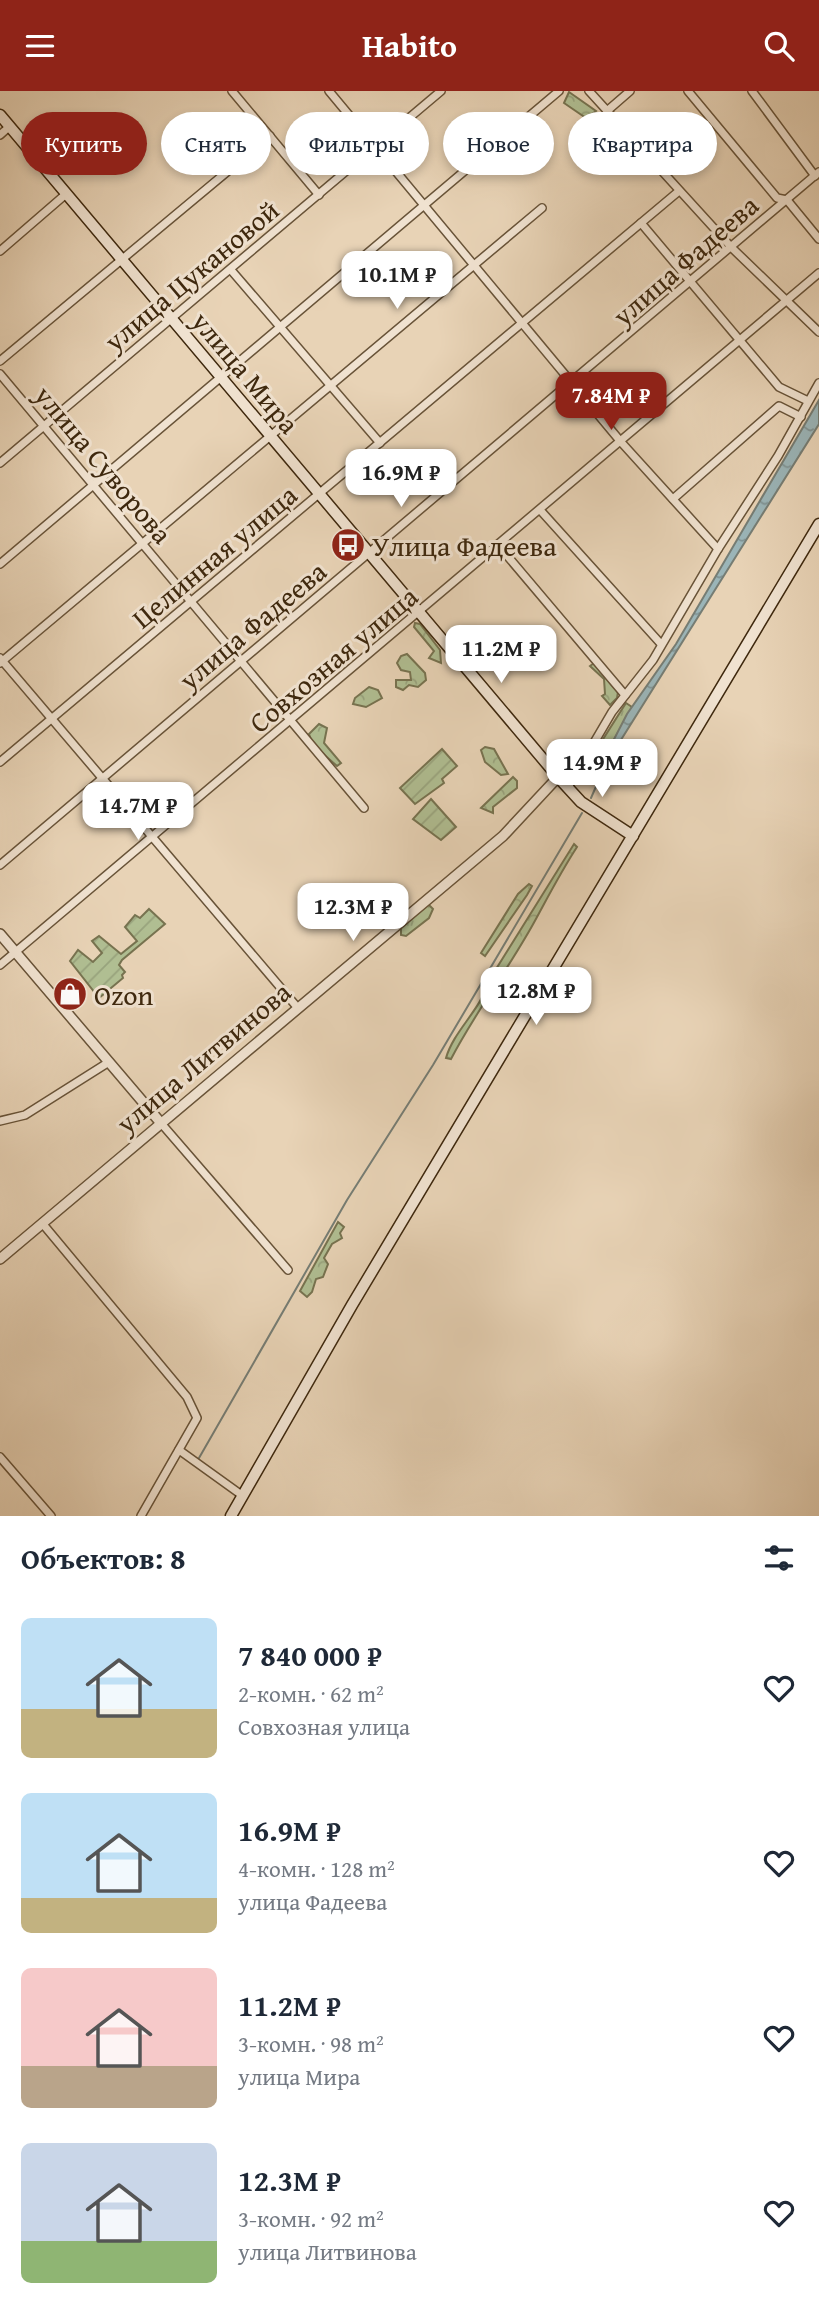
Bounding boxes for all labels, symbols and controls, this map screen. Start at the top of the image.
text: Habito [362,22,457,69]
icon: menu [21,27,59,65]
icon: search [760,27,798,65]
chip: Купить [21,112,147,175]
chip: Снять [161,112,271,175]
chip: Фильтры [285,112,429,175]
chip: Новое [443,112,554,175]
chip: Квартира [568,112,717,175]
street label: улица Фадеева [602,184,768,336]
street label: улица Цукановой [94,189,287,361]
pin: 10.1M ₽ [332,251,462,311]
text: 10.1M ₽ [357,257,437,290]
street label: улица Мира [182,301,310,443]
pin: 7.84M ₽ [546,373,676,432]
street label: улица Суворова [25,375,183,553]
text: 7.84M ₽ [571,378,651,411]
pin: 16.9M ₽ [336,449,466,509]
text: 16.9M ₽ [361,455,441,488]
street label: Целинная улица [122,474,306,638]
place label: Улица Фадеева [372,525,557,566]
bus stop icon: Улица Фадеева [329,526,367,564]
street label: улица Фадеева [168,550,335,700]
street label: Совхозная улица [240,576,427,742]
pin: 11.2M ₽ [436,625,566,685]
text: 11.2M ₽ [461,631,541,664]
pin: 14.9M ₽ [537,739,667,799]
text: 14.9M ₽ [562,745,642,778]
pin: 14.7M ₽ [73,783,203,842]
text: 14.7M ₽ [98,788,178,821]
pin: 12.3M ₽ [288,883,418,943]
text: 12.3M ₽ [313,889,393,922]
pin: 12.8M ₽ [471,967,601,1027]
street label: улица Литвинова [106,971,300,1143]
text: 12.8M ₽ [496,973,576,1006]
place label: Ozon [94,974,154,1015]
shop icon: Ozon [51,975,89,1013]
text: Объектов: 8 [21,1536,185,1580]
icon: filters [760,1539,798,1577]
text: 7 840 000 ₽ [238,1633,382,1677]
icon: home [77,1646,161,1730]
icon: heart [760,1669,798,1707]
text: 2-комн. · 62 m² [238,1677,384,1710]
text: Совхозная улица [238,1710,410,1743]
text: 16.9M ₽ [238,1808,341,1852]
icon: home [77,1821,161,1905]
icon: heart [760,1844,798,1882]
text: 4-комн. · 128 m² [238,1852,395,1885]
text: улица Фадеева [238,1885,387,1918]
text: 11.2M ₽ [238,1983,341,2027]
icon: home [77,1996,161,2080]
icon: heart [760,2019,798,2057]
text: 3-комн. · 98 m² [238,2027,384,2060]
text: улица Мира [238,2060,360,2093]
text: 12.3M ₽ [238,2158,341,2202]
icon: home [77,2171,161,2255]
icon: heart [760,2194,798,2232]
text: 3-комн. · 92 m² [238,2202,384,2235]
text: улица Литвинова [238,2235,417,2268]

